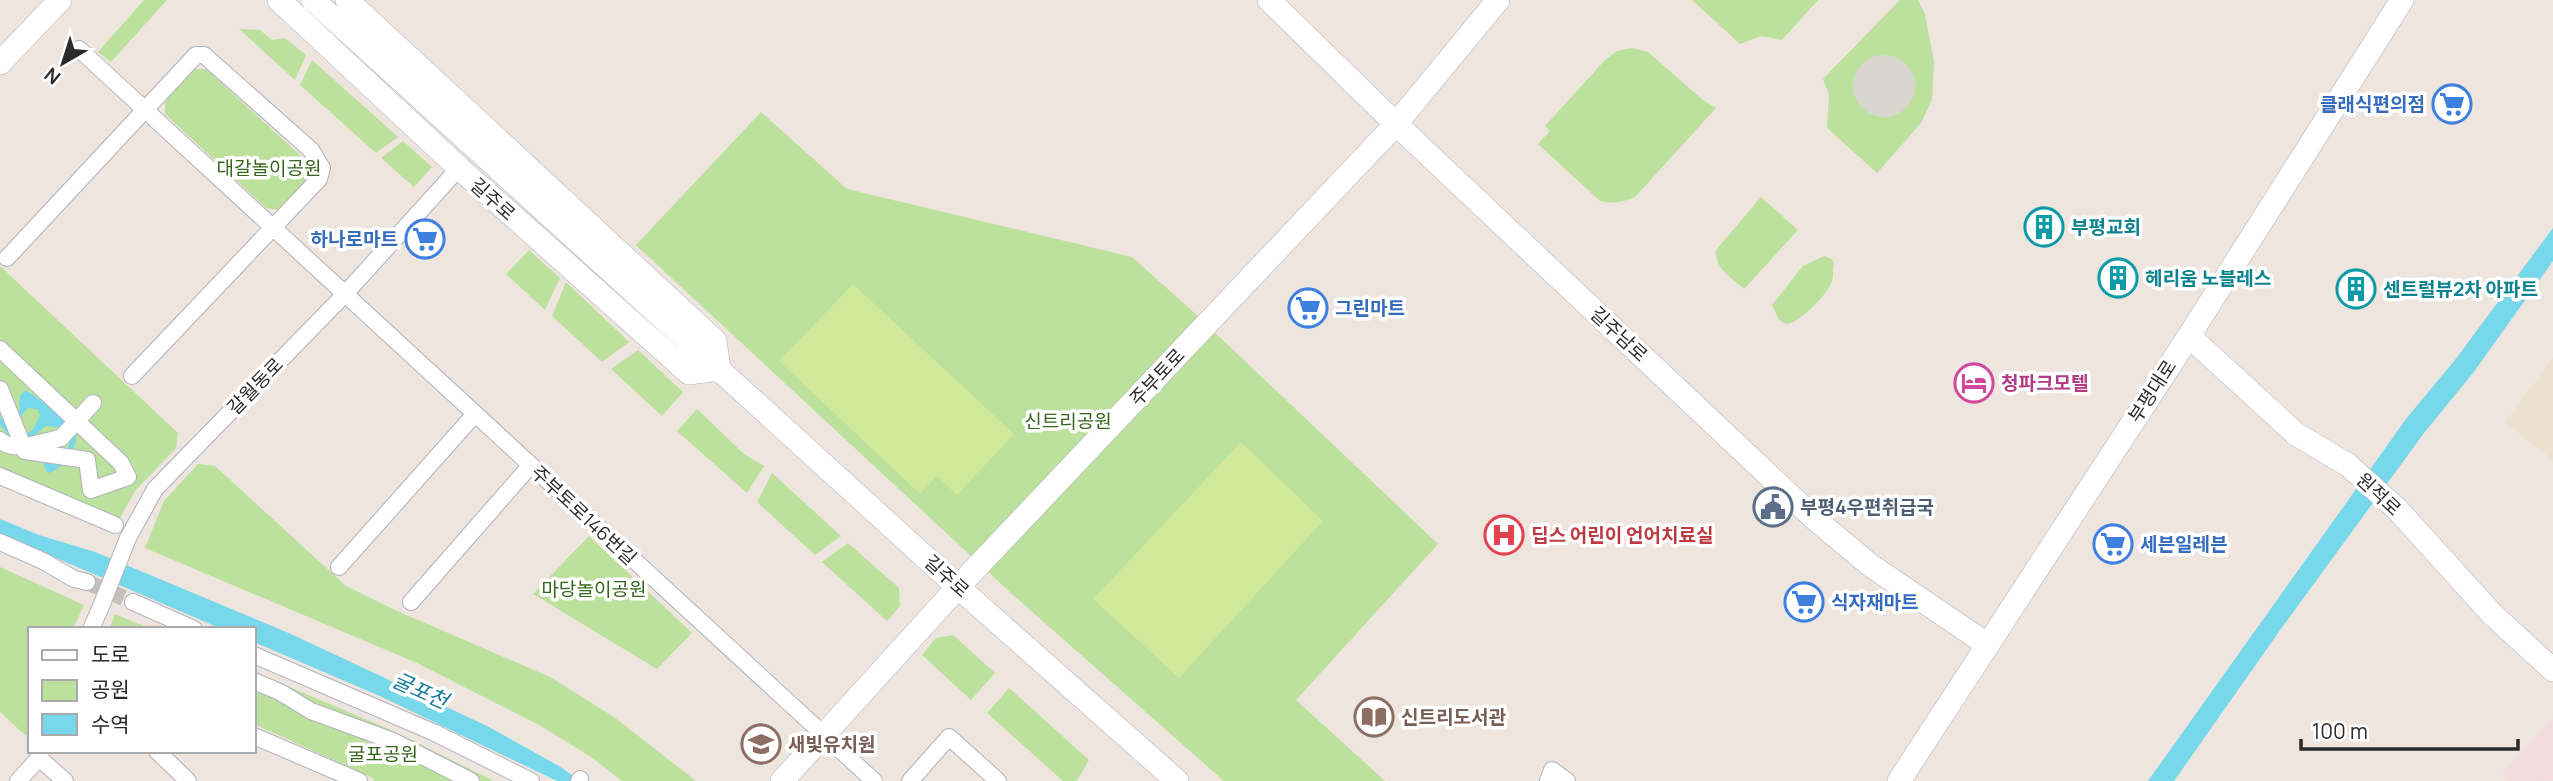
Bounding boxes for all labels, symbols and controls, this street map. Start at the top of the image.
north arrow [28,28,98,98]
text: N [39,62,66,91]
supermarket icon: 클래식편의점 [2431,83,2473,125]
place label: 클래식편의점 [2320,91,2425,117]
park label: 대갈놀이공원 [217,155,321,181]
street label: 길주로 [465,172,521,226]
building icon: 부평교회 [2023,206,2065,248]
place label: 부평교회 [2071,214,2141,240]
supermarket icon: 하나로마트 [404,218,446,260]
place label: 하나로마트 [311,226,398,252]
building icon: 헤리움 노블레스 [2097,257,2139,299]
place label: 헤리움 노블레스 [2145,265,2271,291]
building icon: 센트럴뷰2차 아파트 [2335,268,2377,310]
place label: 센트럴뷰2차 아파트 [2383,276,2538,302]
supermarket icon: 그린마트 [1287,287,1329,329]
place label: 그린마트 [1335,295,1405,321]
street label: 길주남로 [1585,301,1653,367]
street label: 주부토로 [1124,343,1190,411]
street label: 갈월동로 [221,352,289,420]
street label: 부평대로 [2122,355,2182,427]
hotel icon: 청파크모텔 [1953,362,1995,404]
place label: 청파크모텔 [2001,370,2088,396]
park label: 신트리공원 [1024,408,1112,434]
street label: 주부토로146번길 [526,459,642,571]
street label: 원적로 [2351,467,2407,521]
public building icon: 부평4우편취급국 [1752,486,1794,528]
place label: 부평4우편취급국 [1800,494,1934,520]
hospital icon: 딥스 어린이 언어치료실 [1483,514,1525,556]
place label: 딥스 어린이 언어치료실 [1531,522,1713,548]
supermarket icon: 세븐일레븐 [2092,523,2134,565]
place label: 세븐일레븐 [2140,531,2227,557]
street label: 길주로 [919,549,975,603]
park label: 마당놀이공원 [542,576,646,602]
supermarket icon: 식자재마트 [1783,581,1825,623]
place label: 식자재마트 [1831,589,1918,615]
legend [28,627,256,753]
text: 도로 [91,640,130,668]
water label: 굴포천 [388,666,455,716]
text: 공원 [91,675,130,703]
library icon: 신트리도서관 [1353,696,1395,738]
place label: 신트리도서관 [1401,704,1506,730]
scale bar [2301,708,2518,752]
text: 수역 [91,710,130,738]
text: 100 m [2312,717,2368,745]
school or university icon: 새빛유치원 [740,723,782,765]
place label: 새빛유치원 [788,731,875,757]
park label: 굴포공원 [348,741,418,767]

